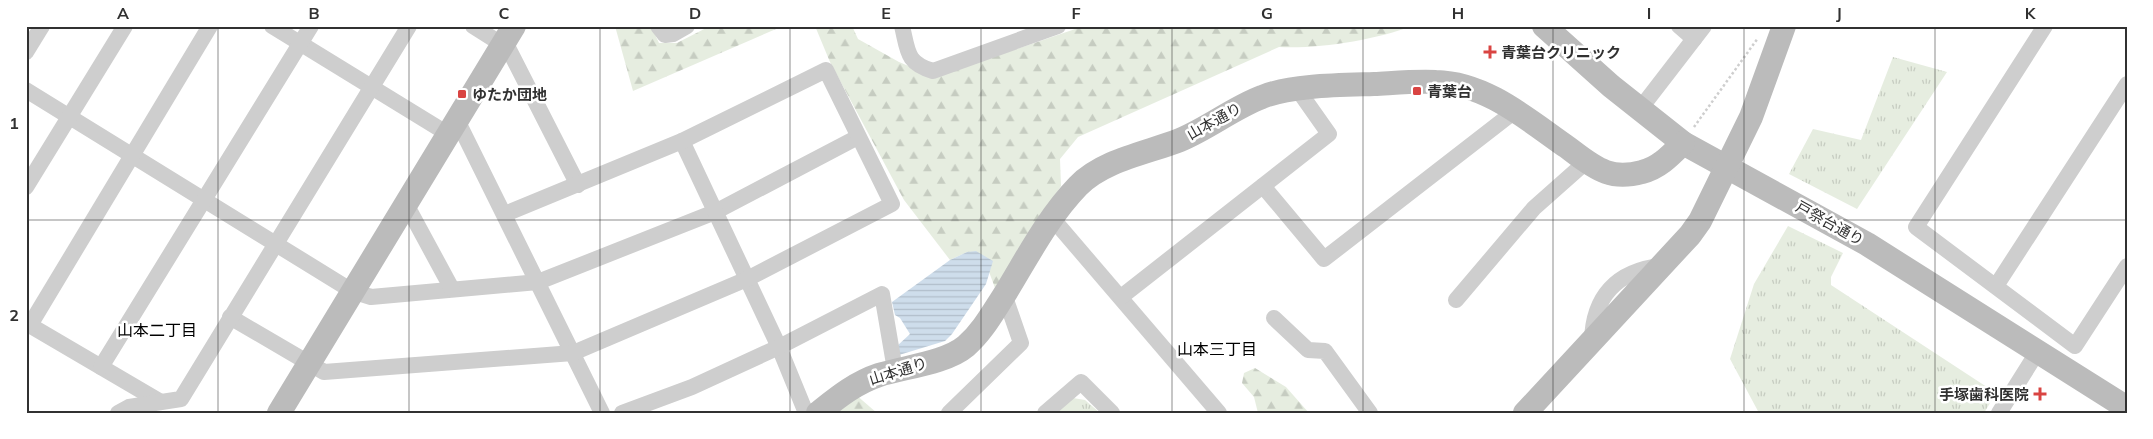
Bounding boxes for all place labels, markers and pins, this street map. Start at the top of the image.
place label: 青葉台クリニック [1501,43,1621,62]
marker: 青葉台クリニック [1483,45,1497,59]
place label: 青葉台 [1427,82,1472,101]
place label: ゆたか団地 [472,85,547,104]
marker: 青葉台 [1411,85,1423,97]
marker: ゆたか団地 [456,88,468,100]
place label: 手塚歯科医院 [1939,385,2029,404]
marker: 手塚歯科医院 [2033,387,2047,401]

